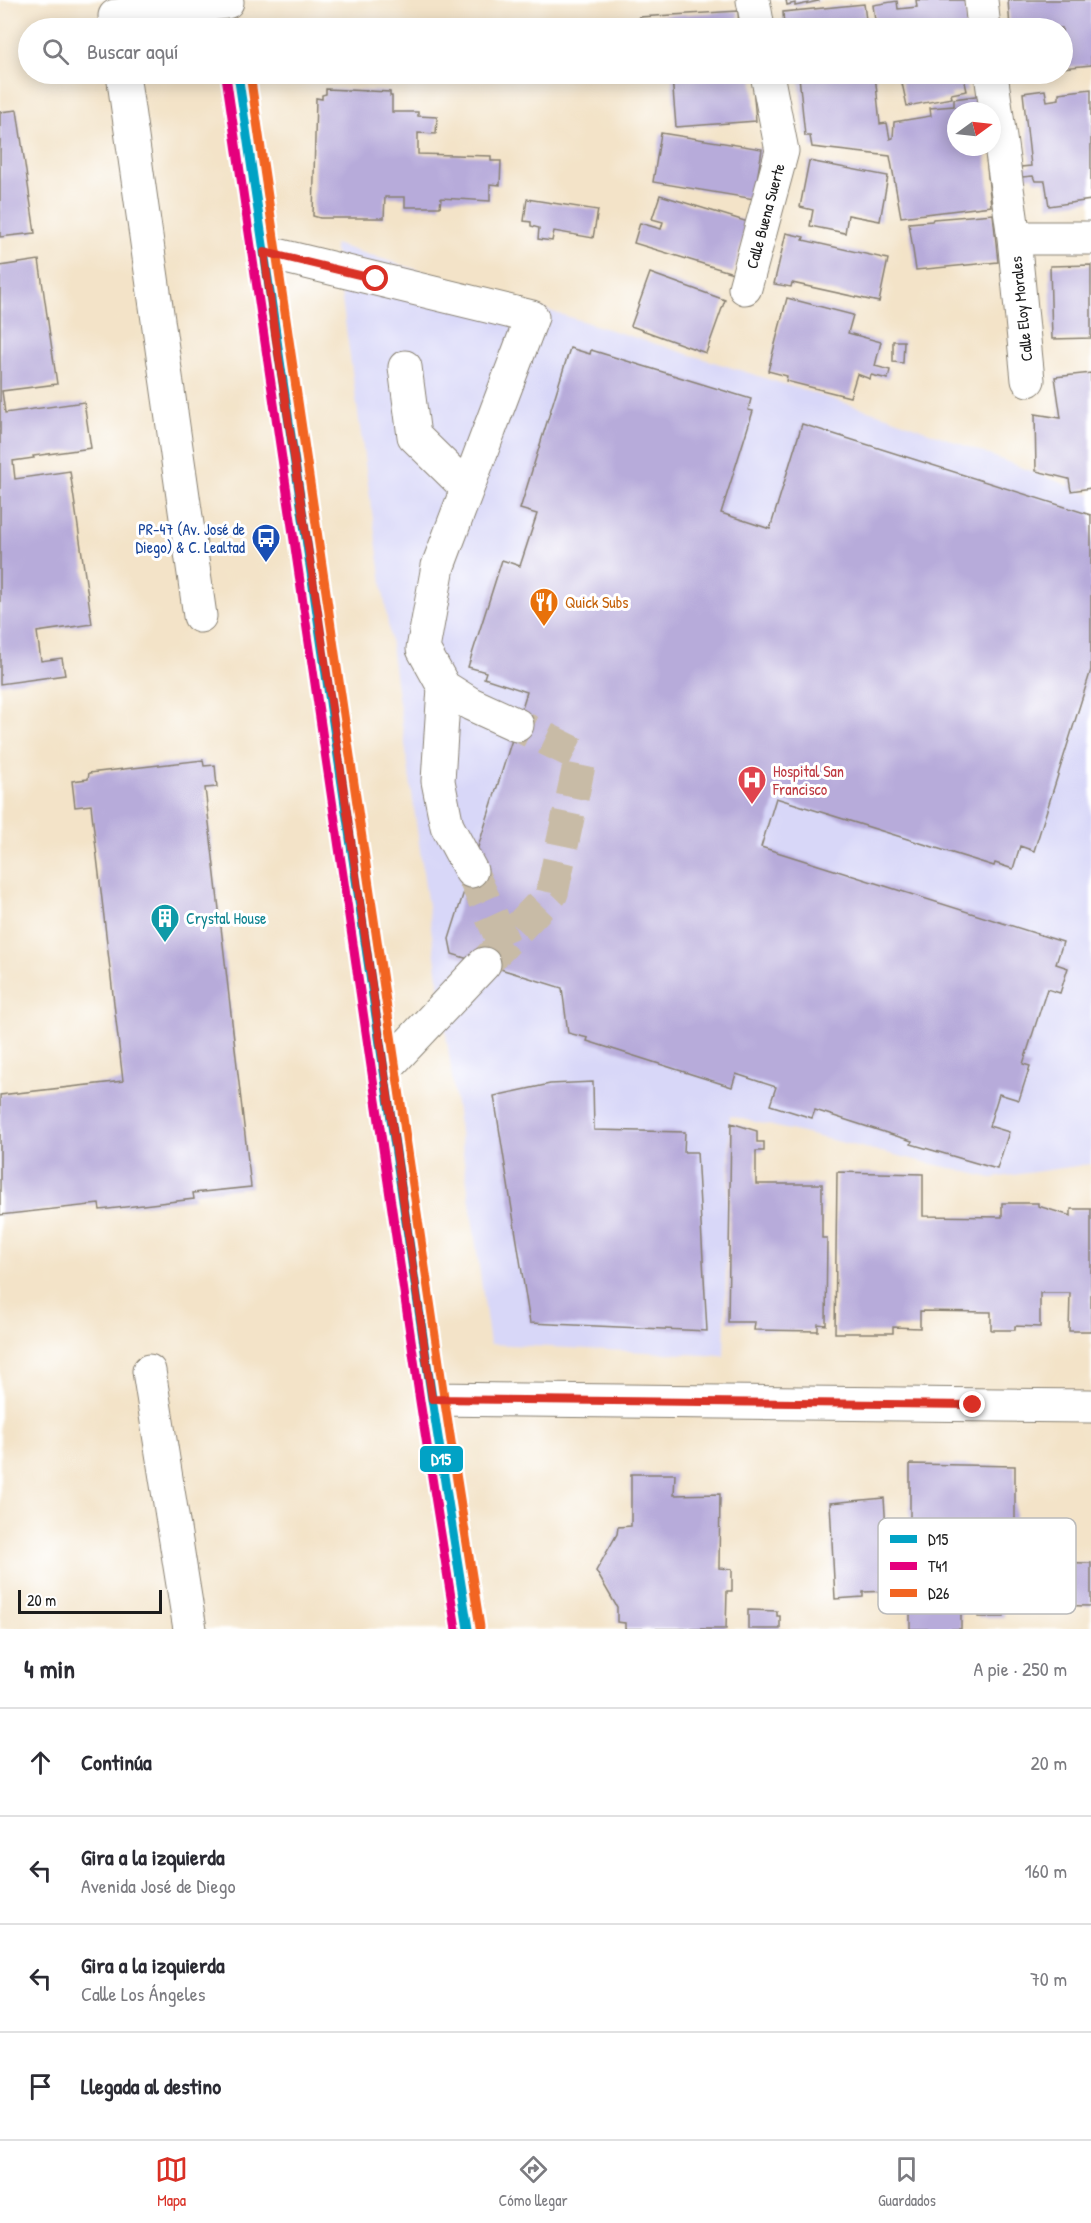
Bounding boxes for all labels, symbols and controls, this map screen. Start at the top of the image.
search box [18,18,1073,84]
icon: search [39,35,72,68]
text: Buscar aquí [87,36,179,66]
north arrow [947,102,1001,156]
street label: Calle Buena Suerte [740,160,790,271]
street label: Calle Eloy Morales [1005,255,1037,363]
route start [362,265,388,291]
place label: PR-47 (Av. José de Diego) & C. Lealtad [135,518,246,558]
bus stop icon: PR-47 (Av. José de Diego) & C. Lealtad [250,522,282,564]
restaurant icon: Quick Subs [528,586,560,628]
place label: Quick Subs [565,591,629,613]
place label: Hospital San Francisco [772,760,844,800]
hospital icon: Hospital San Francisco [736,764,768,806]
building icon: Crystal House [149,902,181,944]
place label: Crystal House [186,907,267,929]
route end [959,1391,985,1417]
line badge: D15 [419,1445,464,1473]
text: D15 [431,1448,451,1470]
legend [878,1518,1076,1614]
text: D15 [928,1528,948,1550]
text: T41 [928,1555,947,1577]
text: D26 [928,1582,949,1604]
scale bar [18,1587,162,1614]
text: 20 m [27,1589,56,1611]
text: 4 min [24,1651,75,1686]
text: A pie · 250 m [973,1655,1067,1682]
icon: ahead [24,1746,57,1779]
text: Continúa [81,1747,152,1777]
text: 20 m [1030,1749,1067,1776]
text: Gira a la izquierda [81,1842,225,1872]
icon: left [24,1854,57,1887]
text: 160 m [1025,1857,1067,1884]
text: Avenida José de Diego [81,1872,235,1899]
text: Gira a la izquierda [81,1950,225,1980]
icon: left [24,1962,57,1995]
text: 70 m [1030,1965,1067,1992]
text: Calle Los Ángeles [81,1980,205,2007]
icon: arrive [24,2070,57,2103]
text: Llegada al destino [81,2071,221,2101]
tab: Mapa [155,2153,188,2211]
tab: Cómo llegar [499,2153,568,2211]
tab: Guardados [878,2153,936,2211]

